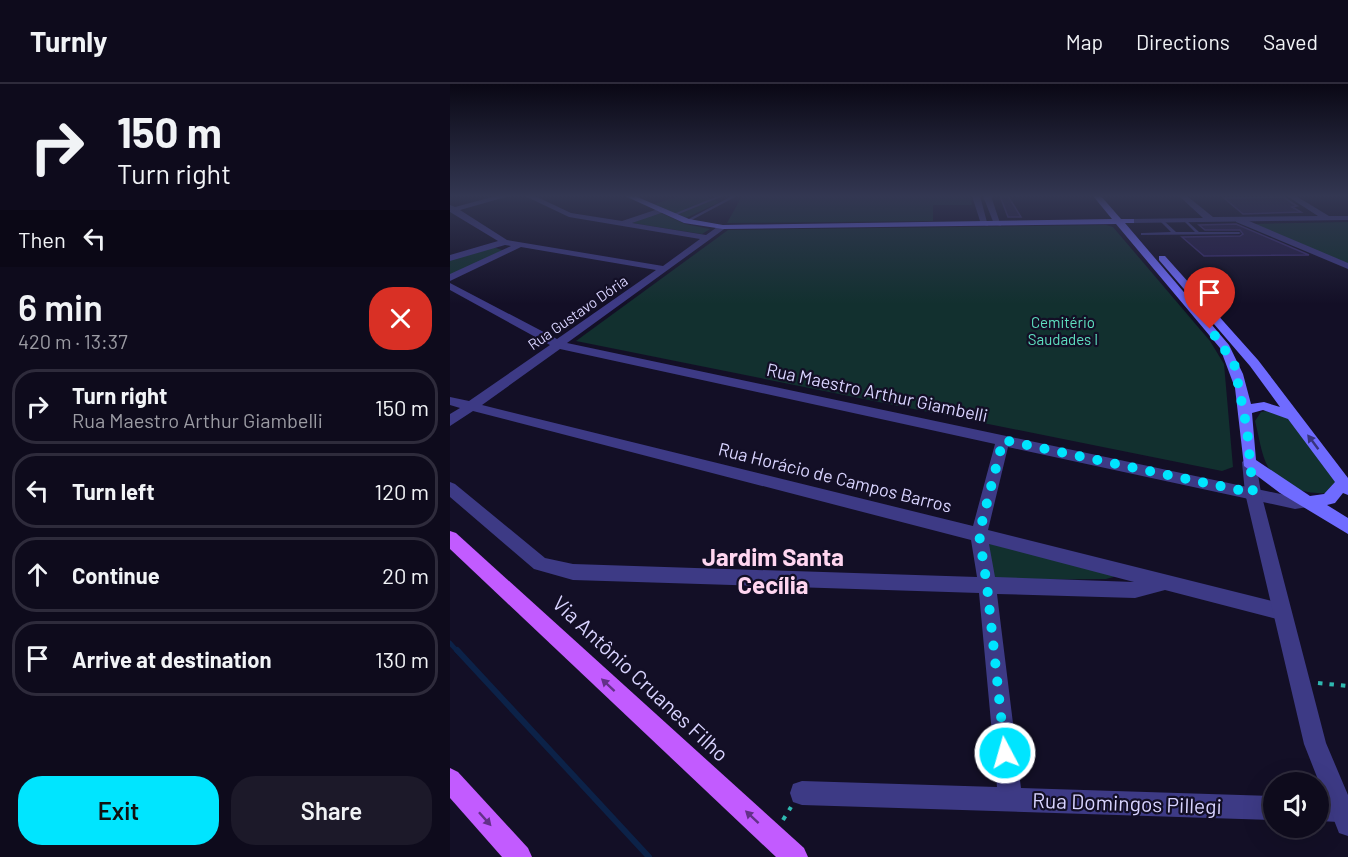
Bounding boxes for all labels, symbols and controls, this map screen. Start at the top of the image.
text: Turnly [30,24,107,58]
text: Map [1066,29,1103,54]
text: Directions [1136,29,1230,54]
text: Saved [1263,29,1318,54]
text: 150 m [117,106,222,156]
icon: right [18,108,96,186]
text: Turn right [117,157,231,189]
icon: left [78,222,111,255]
text: Then [18,226,66,252]
pin [1184,267,1235,329]
street label: Rua Gustavo Dória [524,271,631,353]
icon: arrive [1193,276,1226,309]
text: 6 min [18,285,103,328]
button: close [369,287,432,350]
park label: Cemitério Saudades I [1028,313,1098,348]
text: 420 m · 13:37 [18,329,128,353]
street label: Rua Maestro Arthur Giambelli [765,358,990,426]
text: Turn right [72,382,167,408]
icon: right [21,390,54,423]
text: 150 m [375,394,429,420]
text: Rua Maestro Arthur Giambelli [72,408,323,432]
one-way arrow [1307,435,1319,450]
street label: Rua Horácio de Campos Barros [716,437,954,517]
icon: left [21,474,54,507]
text: Turn left [72,478,155,504]
text: 120 m [374,478,429,504]
district label: Jardim Santa Cecília [702,542,844,599]
icon: ahead [21,558,54,591]
text: Continue [72,562,160,588]
text: 20 m [382,562,429,588]
street label: Via Antônio Cruanes Filho [548,590,734,766]
icon: arrive [21,642,54,675]
text: Arrive at destination [72,646,271,672]
text: 130 m [375,646,429,672]
one-way arrow [601,678,616,692]
position arrow [973,721,1037,785]
map controls [1263,772,1329,838]
button: sound [1263,772,1329,838]
button: Exit [18,776,219,845]
button: Share [231,776,432,845]
street label: Rua Domingos Pillegi [1032,787,1222,818]
one-way arrow [744,810,759,824]
one-way arrow [478,811,492,826]

